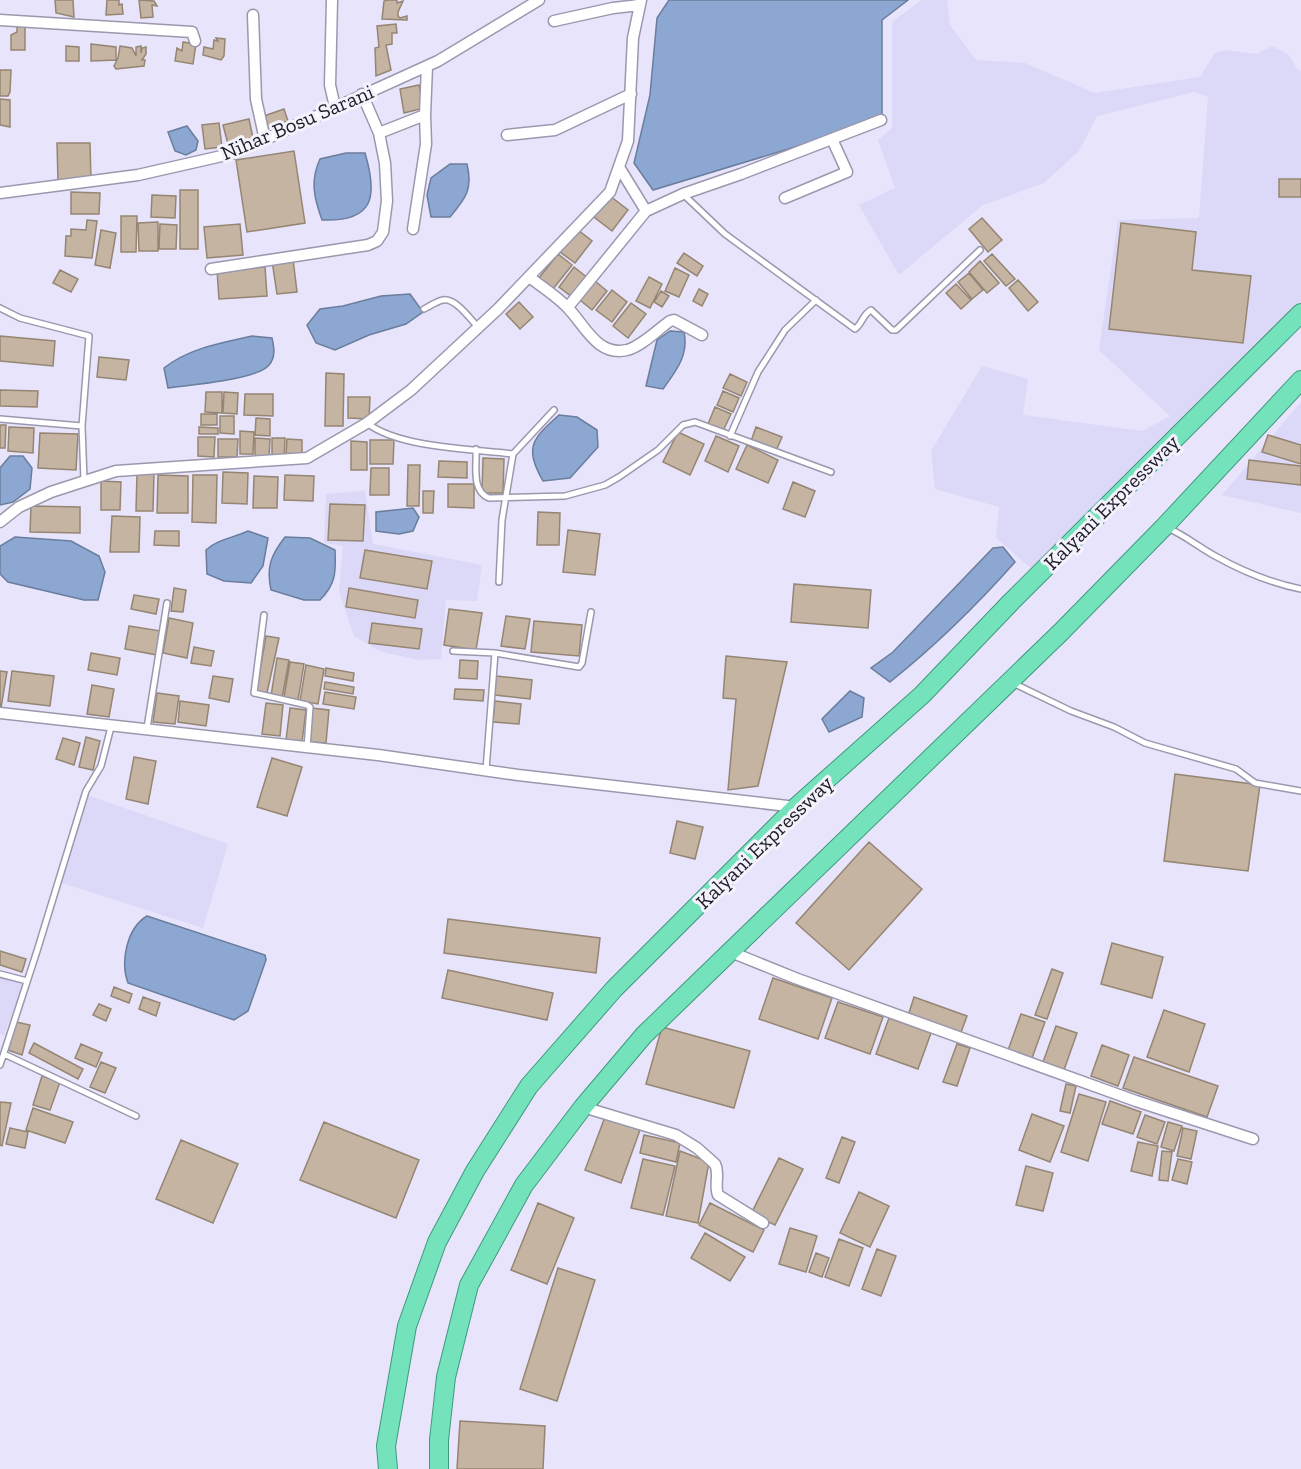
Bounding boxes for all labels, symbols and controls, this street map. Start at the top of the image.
street label: Nihar Bosu Sarani [217,78,377,165]
street label: Kalyani Expressway [1038,429,1184,575]
street label: Kalyani Expressway [690,770,838,914]

